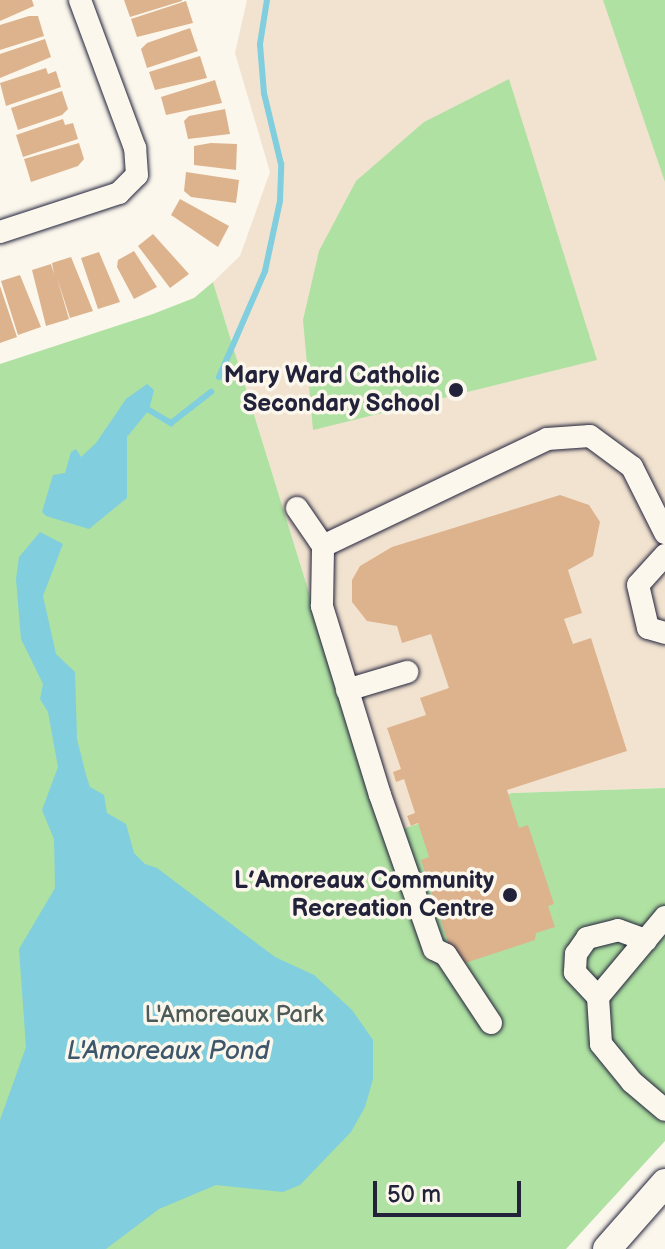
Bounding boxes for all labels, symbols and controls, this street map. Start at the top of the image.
place label: Mary Ward Catholic Secondary School [223,362,440,418]
marker: Mary Ward Catholic Secondary School [447,381,465,399]
place label: L’Amoreaux Community Recreation Centre [234,867,494,923]
marker: L’Amoreaux Community Recreation Centre [501,886,519,904]
park label: L'Amoreaux Park [144,1001,324,1029]
water label: L'Amoreaux Pond [67,1036,269,1068]
scale bar [377,1165,525,1215]
text: 50 m [387,1180,441,1209]

